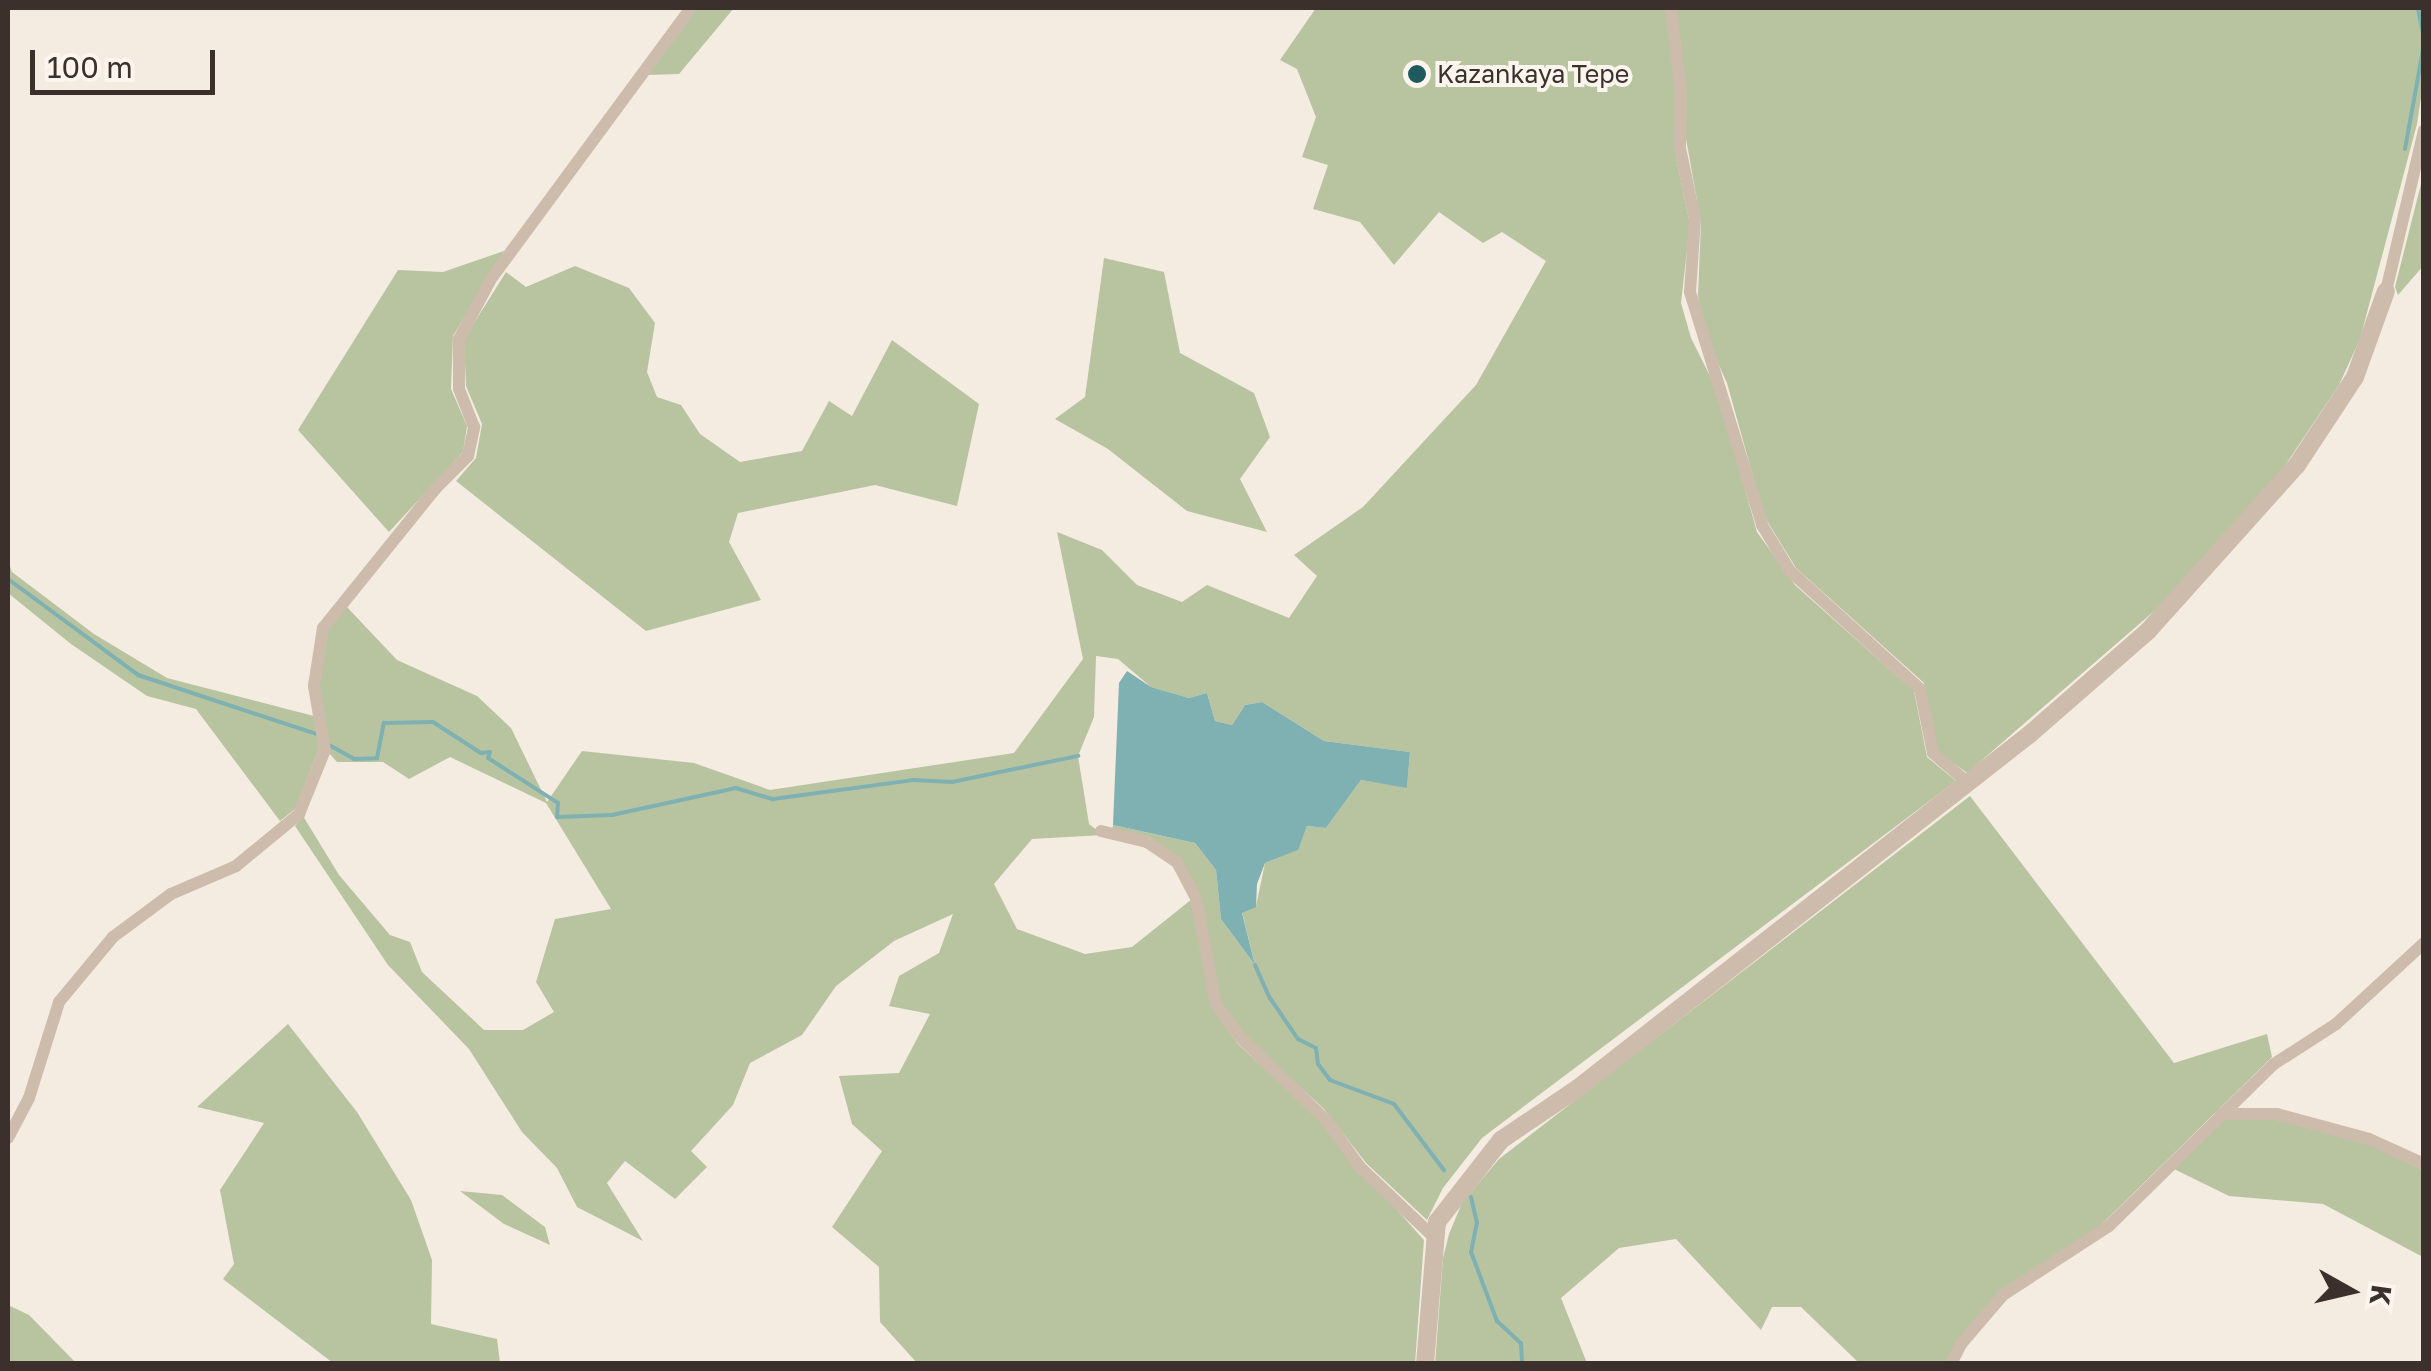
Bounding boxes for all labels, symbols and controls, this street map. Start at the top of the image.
scale bar [35,30,220,92]
text: 100 m [47,49,133,85]
place label: Kazankaya Tepe [1437,59,1629,89]
marker: Kazankaya Tepe [1406,63,1428,85]
north arrow [2301,1241,2401,1341]
text: K [2363,1283,2399,1308]

